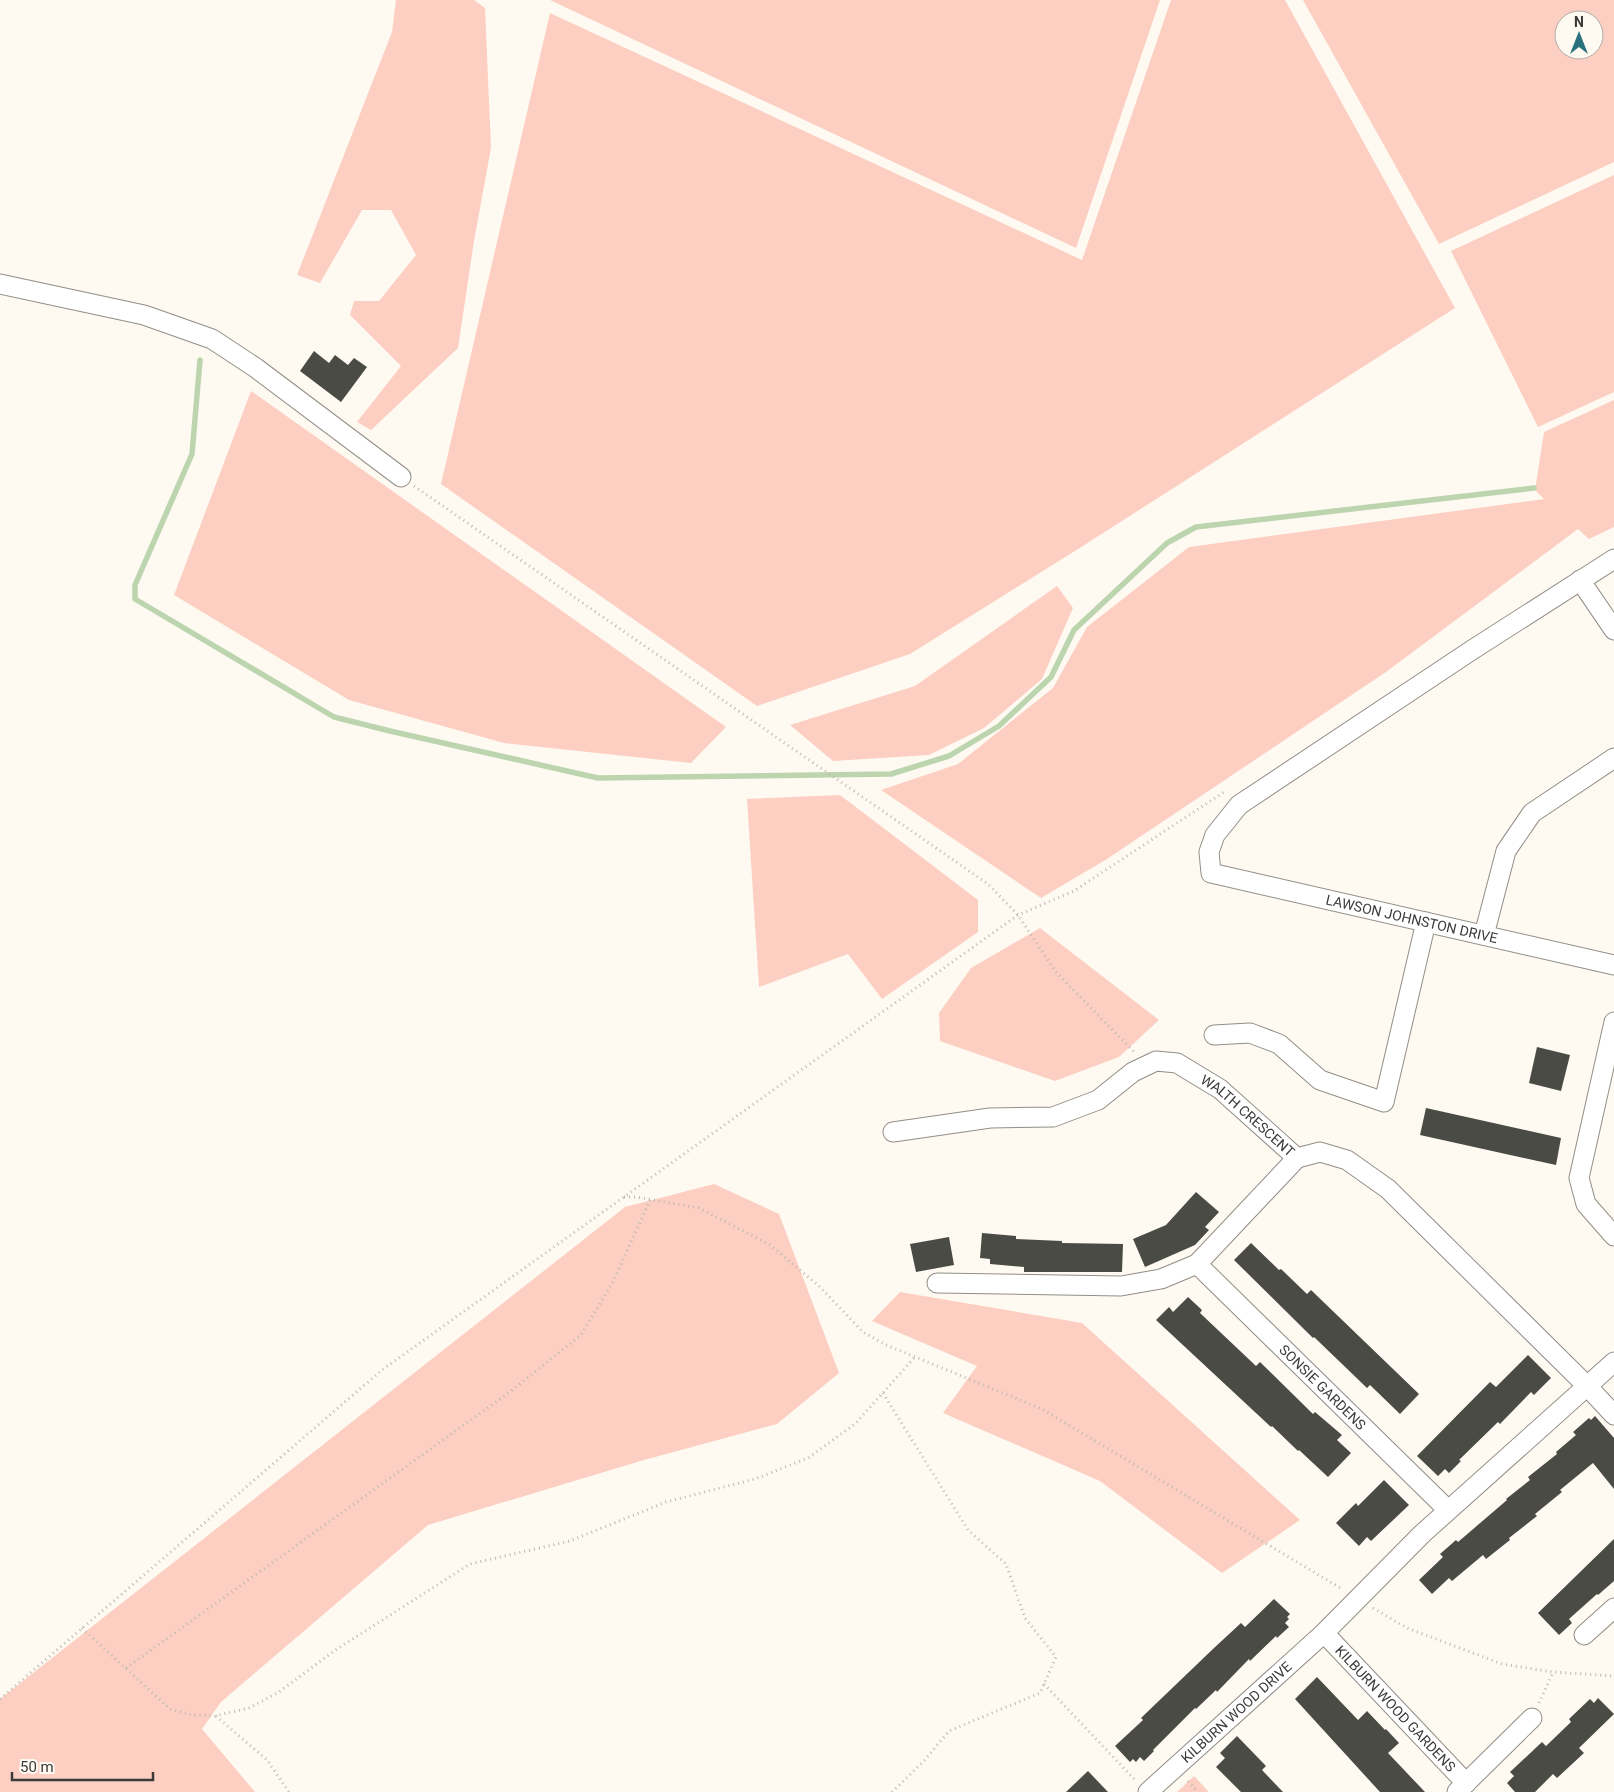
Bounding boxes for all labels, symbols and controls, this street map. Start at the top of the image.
north arrow [1554,10,1604,60]
text: N [1574,14,1584,30]
street label: LAWSON JOHNSTON DRIVE [1324,891,1499,946]
street label: WALTH CRESCENT [1198,1071,1298,1160]
street label: SONSIE GARDENS [1276,1341,1369,1433]
street label: KILBURN WOOD GARDENS [1332,1642,1459,1775]
street label: KILBURN WOOD DRIVE [1178,1658,1295,1766]
scale bar [12,1750,154,1782]
text: 50 m [20,1758,54,1776]

